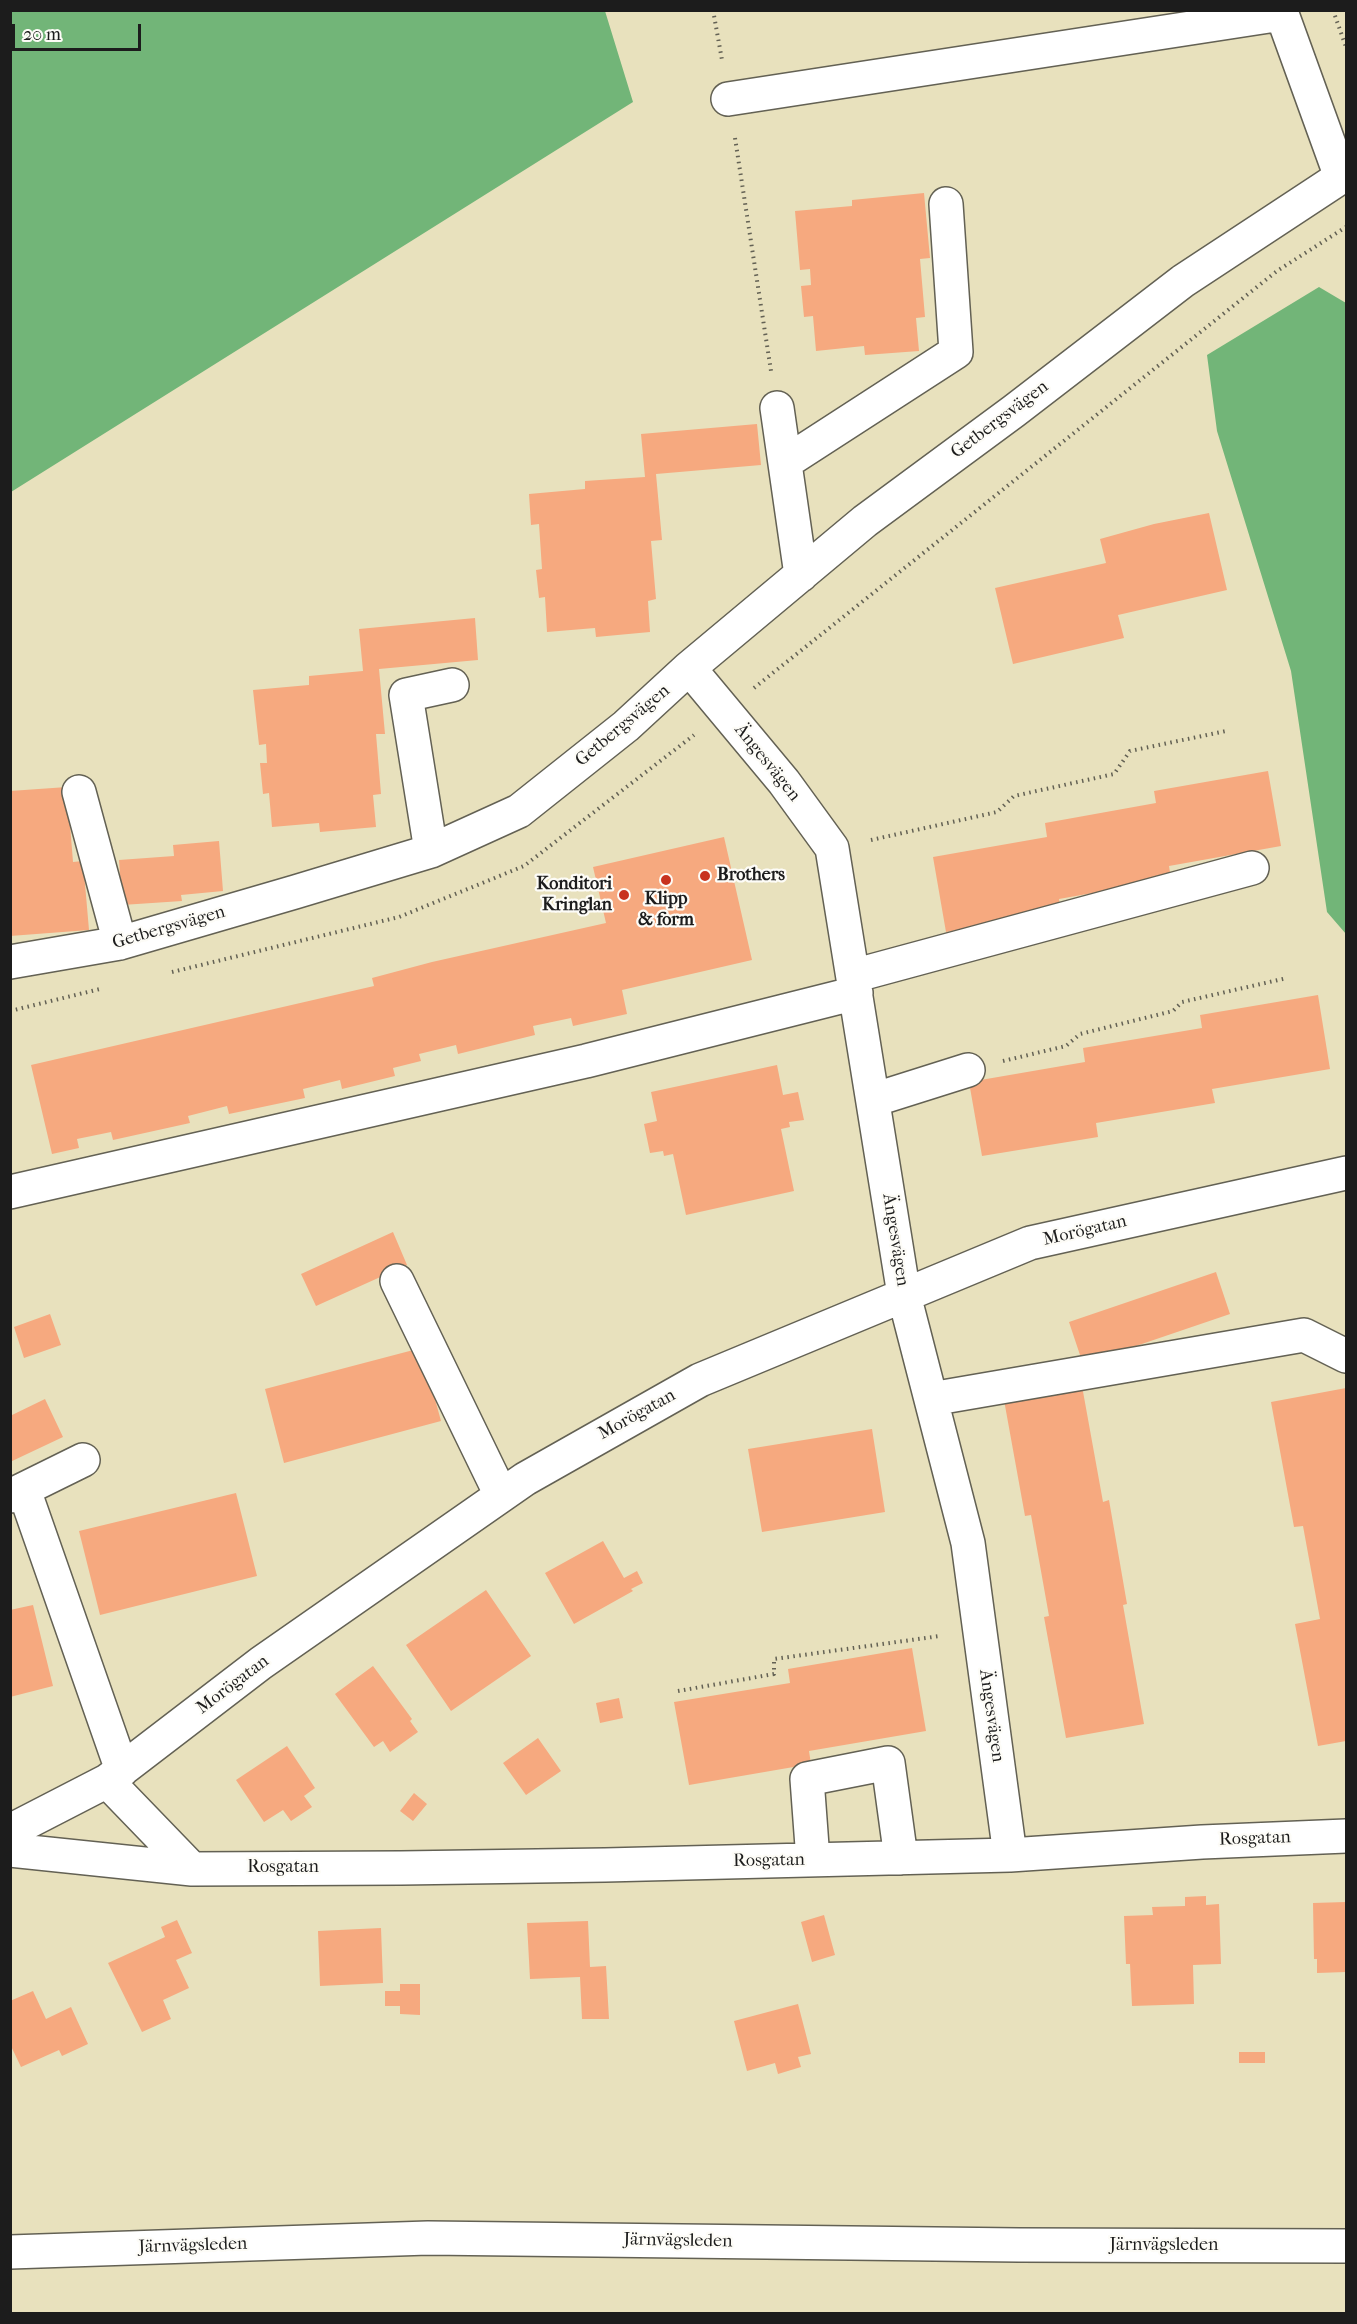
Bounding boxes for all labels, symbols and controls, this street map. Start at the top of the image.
scale bar [15,12,144,50]
text: 20 m [23,24,61,45]
street label: Getbergsvägen [947,376,1053,464]
street label: Getbergsvägen [571,680,675,772]
street label: Ängesvägen [729,720,805,806]
place label: Brothers [717,865,785,887]
marker: Brothers [698,869,712,883]
marker: Klipp & form [659,873,673,887]
place label: Konditori Kringlan [536,874,612,916]
marker: Konditori Kringlan [617,888,631,902]
place label: Klipp & form [638,889,694,932]
street label: Getbergsvägen [110,902,228,954]
street label: Ängesvägen [877,1192,913,1288]
street label: Morögatan [1041,1211,1129,1251]
street label: Morögatan [595,1385,679,1445]
street label: Morögatan [193,1651,273,1719]
street label: Ängesvägen [974,1668,1008,1764]
street label: Rosgatan [1219,1827,1291,1851]
street label: Rosgatan [733,1850,805,1872]
street label: Rosgatan [247,1857,319,1879]
street label: Järnvägsleden [623,2229,733,2253]
street label: Järnvägsleden [138,2233,248,2259]
street label: Järnvägsleden [1110,2235,1218,2257]

